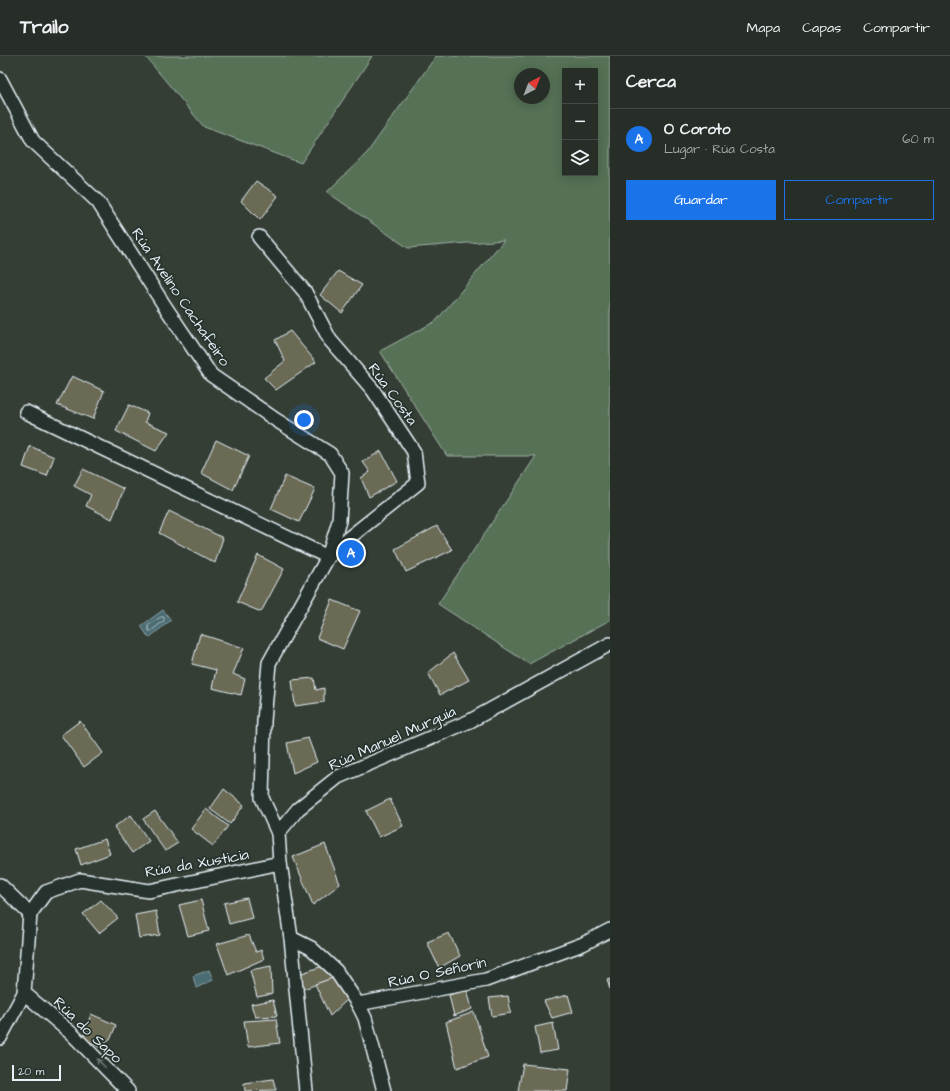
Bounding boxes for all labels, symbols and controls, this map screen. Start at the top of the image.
text: Trailo [20,14,69,41]
text: Mapa [747,18,780,38]
text: Capas [802,18,841,38]
text: Compartir [863,18,930,38]
north arrow [514,68,550,104]
map controls [562,68,598,176]
button: + [562,68,598,104]
text: Cerca [626,70,676,94]
button: − [562,104,598,140]
text: O Coroto [664,119,730,140]
text: A [635,130,643,148]
text: 60 m [902,130,934,148]
button: layers [562,140,598,176]
text: Lugar · Rúa Costa [664,140,775,158]
button: Guardar [626,180,776,220]
button: Compartir [784,180,934,220]
street label: Rúa Avelino Cachafeiro [126,224,235,371]
street label: Rúa Costa [363,359,423,430]
your location [294,410,314,430]
pin: A [338,538,364,568]
street label: Rúa Manuel Murguía [325,701,460,777]
street label: Rúa da Xusticia [143,844,251,883]
street label: Rúa O Señorín [386,952,489,993]
street label: Rúa do Sapo [49,992,127,1069]
one-way arrow [96,1058,106,1068]
scale bar [12,1063,61,1082]
text: 20 m [18,1064,44,1079]

